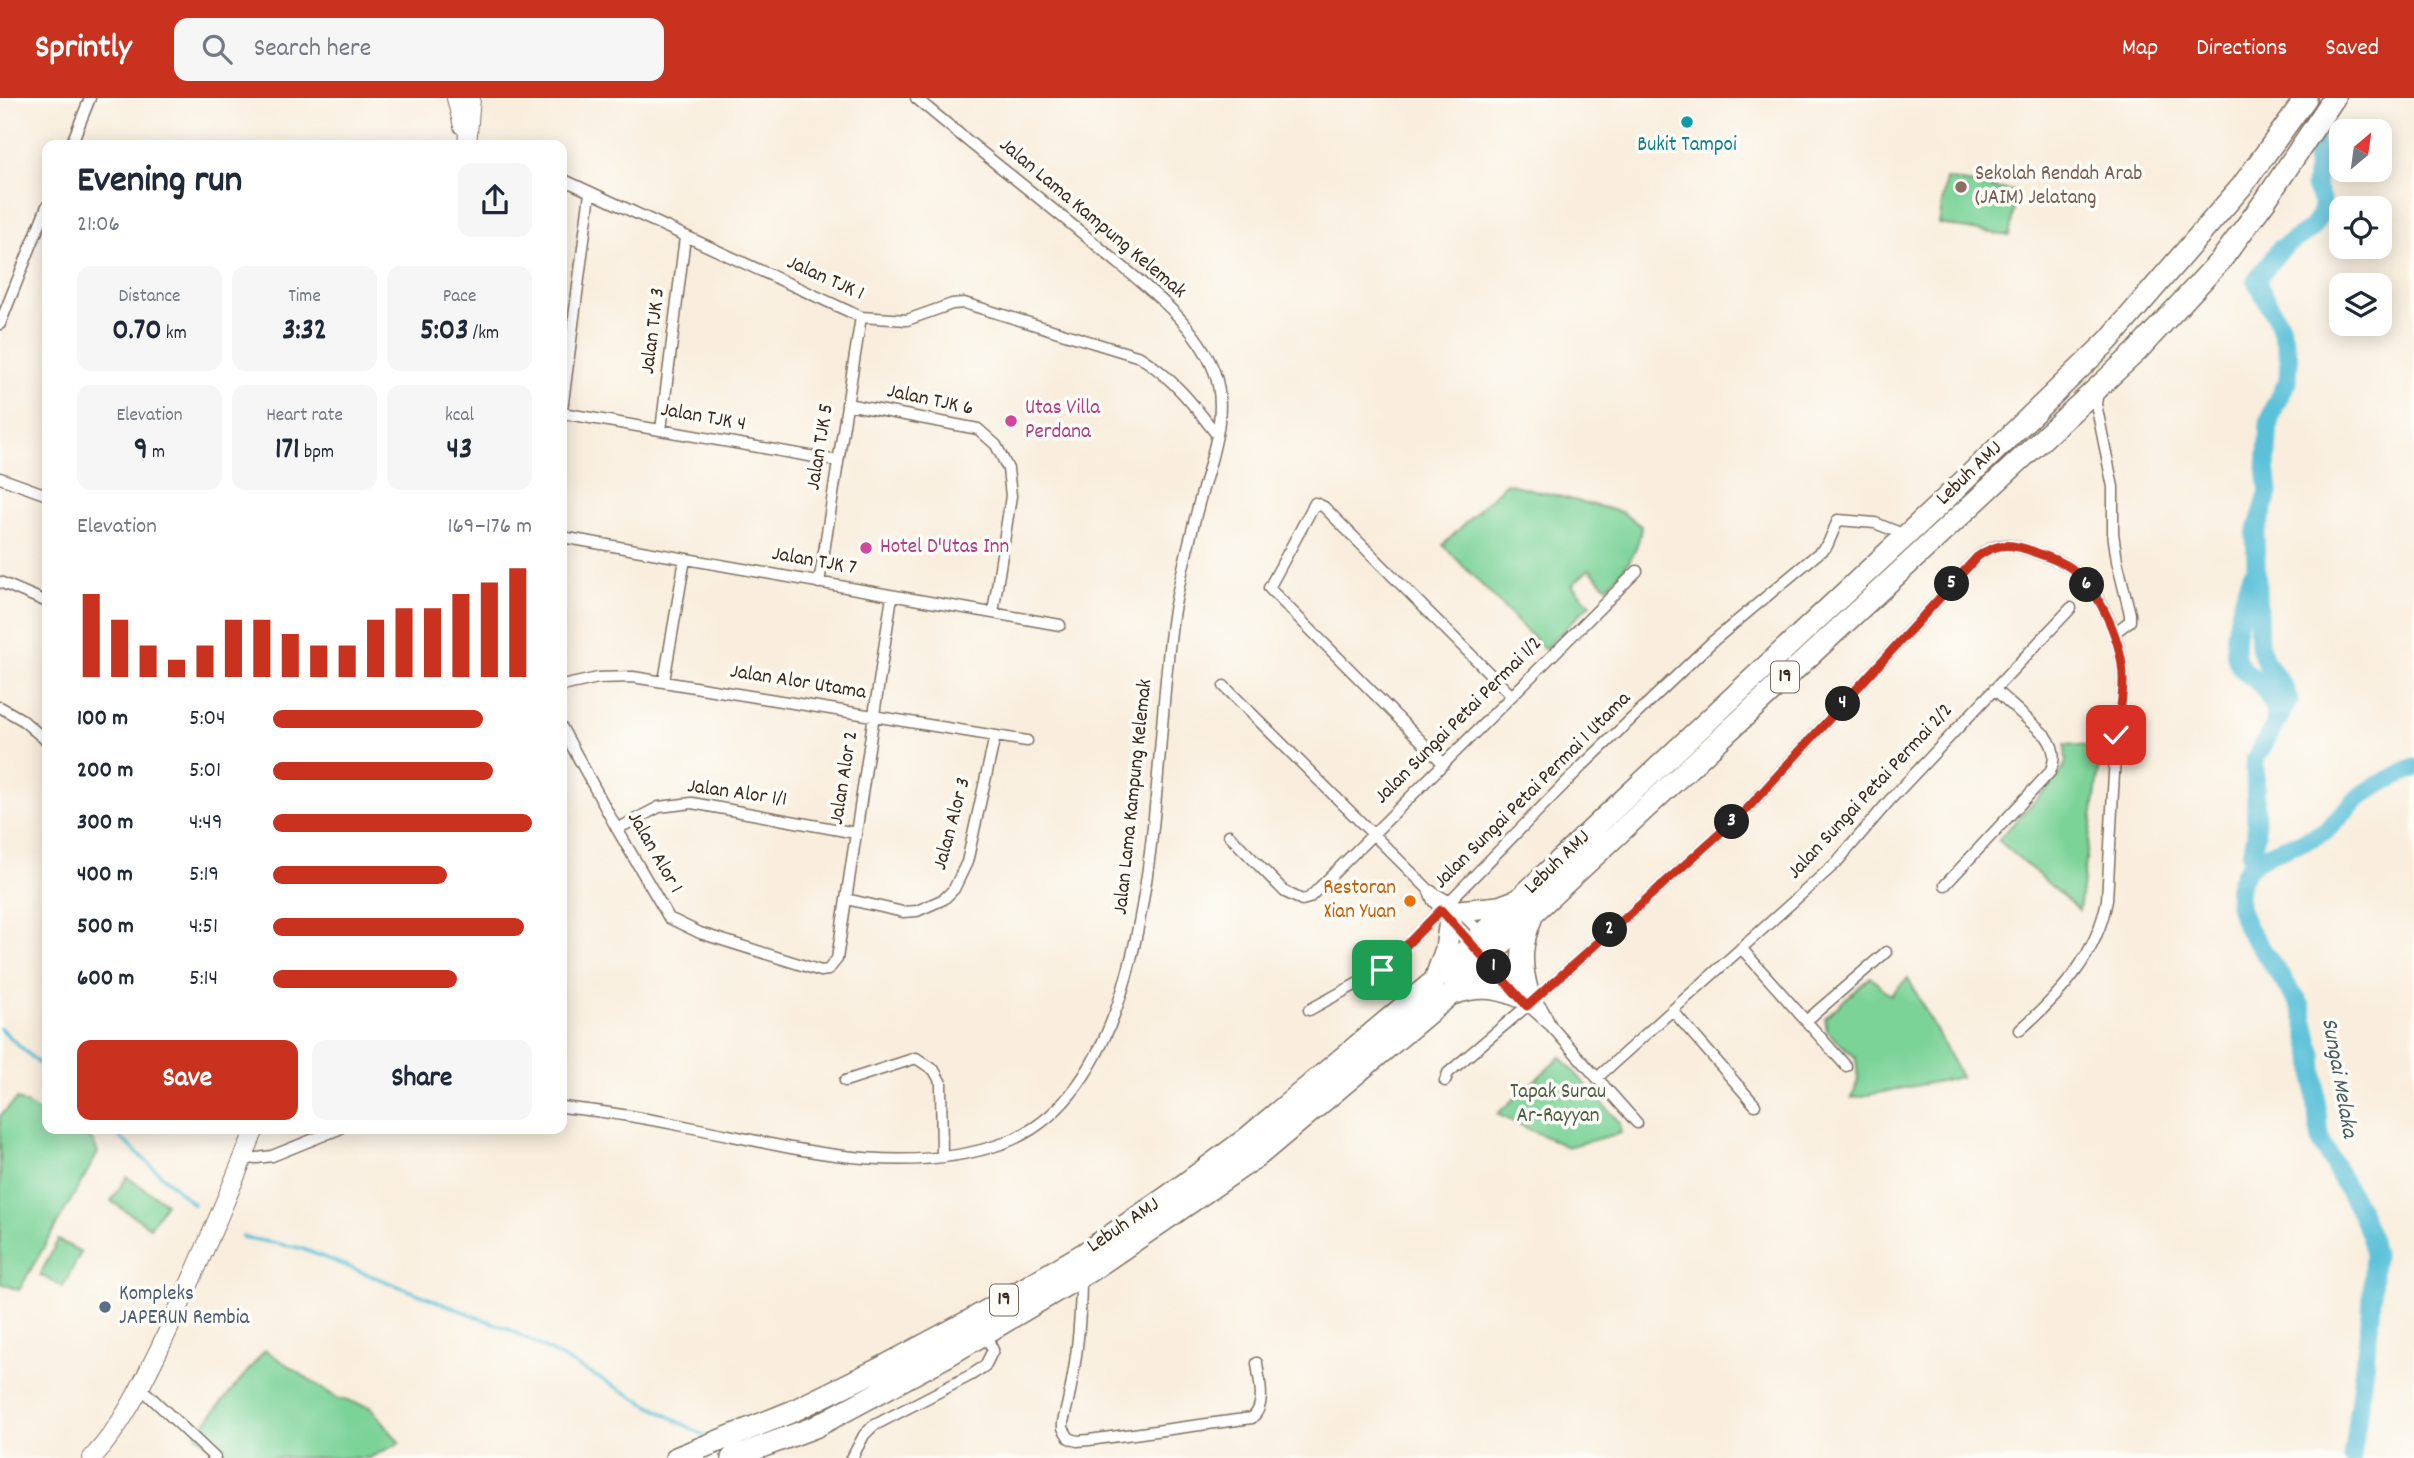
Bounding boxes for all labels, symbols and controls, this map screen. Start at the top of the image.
search box [174,18,664,81]
text: Sprintly [35,26,132,73]
icon: search [198,30,236,68]
text: Search here [254,31,371,68]
text: Map [2122,32,2158,66]
text: Directions [2196,32,2287,66]
text: Saved [2325,32,2379,66]
marker: Bukit Tampoi [1679,114,1695,130]
north arrow [2329,119,2392,182]
map controls [2329,119,2392,336]
street label: Jalan Lama Kampung Kelemak [992,131,1192,307]
place label: Bukit Tampoi [1637,131,1737,161]
text: Evening run [77,155,242,210]
place label: Sekolah Rendah Arab (JAIM) Jelatang [1975,160,2142,214]
button: share [458,163,532,237]
marker: Sekolah Rendah Arab (JAIM) Jelatang [1953,179,1969,195]
button: locate [2329,196,2392,259]
text: 21:06 [77,209,120,242]
street label: Jalan TJK 1 [781,249,869,309]
button: layers [2329,273,2392,336]
text: Distance [119,284,180,311]
text: Time [288,284,321,311]
text: Pace [443,284,476,311]
street label: Jalan TJK 3 [634,286,674,376]
text: 0.70 [112,311,161,354]
text: 3:32 [282,311,327,354]
text: 5:03 [420,311,468,354]
text: km [161,321,187,348]
text: /km [468,321,499,348]
street label: Jalan TJK 6 [884,377,976,425]
place label: Utas Villa Perdana [1025,394,1101,448]
street label: Jalan TJK 4 [658,396,748,440]
street label: Jalan TJK 5 [799,402,843,492]
text: Elevation [116,403,183,430]
text: Heart rate [266,403,343,430]
text: kcal [445,403,474,430]
marker: Utas Villa Perdana [1003,413,1019,429]
text: 9 [134,430,148,473]
text: 171 [275,430,300,473]
text: 43 [447,430,472,473]
street label: Lebuh AMJ [1930,435,2010,513]
text: m [148,440,165,467]
text: bpm [300,440,334,467]
text: Elevation [77,511,157,544]
text: 169–176 m [448,511,532,544]
place label: Hotel D'Utas Inn [880,533,1009,563]
street label: Jalan TJK 7 [769,540,859,584]
marker: Hotel D'Utas Inn [858,540,874,556]
pin: 5 [1934,566,1969,602]
pin: 6 [2070,568,2104,602]
text: 5 [1947,570,1956,597]
text: 6 [2082,571,2091,598]
street label: Jalan Sungai Petai Permai 1/2 [1368,630,1550,812]
street label: Jalan Alor Utama [728,657,869,709]
road number: 19 [1771,662,1799,692]
street label: Jalan Lama Kampung Kelemak [1107,678,1161,916]
street label: Jalan Sungai Petai Permai 1 Utama [1427,685,1639,897]
pin: 4 [1826,686,1860,722]
text: 4 [1839,690,1846,717]
street label: Jalan Sungai Petai Permai 2/2 [1781,697,1961,887]
text: 100 m [77,703,128,736]
text: 5:04 [189,703,226,736]
pin [2086,705,2146,765]
icon: check [2097,716,2135,754]
street label: Jalan Alor 2 [823,729,867,827]
text: 200 m [77,755,133,788]
text: 5:01 [189,755,221,788]
street label: Jalan Alor 1/1 [685,772,789,816]
street label: Jalan Alor 3 [926,774,980,874]
pin: 3 [1714,804,1750,840]
text: 300 m [77,807,133,840]
text: 4:49 [189,807,222,840]
street label: Jalan Alor 1 [619,807,689,899]
text: 3 [1727,808,1736,835]
street label: Lebuh AMJ [1518,824,1598,902]
text: 400 m [77,859,133,892]
text: 5:19 [189,859,219,892]
place label: Restoran Xian Yuan [1323,874,1396,928]
marker: Restoran Xian Yuan [1402,893,1418,909]
text: 500 m [77,911,134,944]
text: 4:51 [189,911,218,944]
pin: 2 [1592,912,1628,948]
text: 2 [1605,916,1614,943]
pin [1352,940,1412,1000]
pin: 1 [1476,950,1512,984]
icon: arrive [1363,951,1401,989]
text: 1 [1491,953,1496,980]
text: 600 m [77,963,134,996]
text: 5:14 [189,963,218,996]
water label: Sungai Melaka [2311,1016,2365,1142]
button: Save [77,1040,298,1120]
button: Share [312,1040,532,1120]
park label: Tapak Surau Ar-Rayyan [1510,1078,1606,1132]
street label: Lebuh AMJ [1082,1191,1166,1261]
place label: Kompleks JAPERUN Rembia [119,1280,251,1334]
road number: 19 [990,1284,1018,1316]
marker: Kompleks JAPERUN Rembia [97,1299,113,1315]

